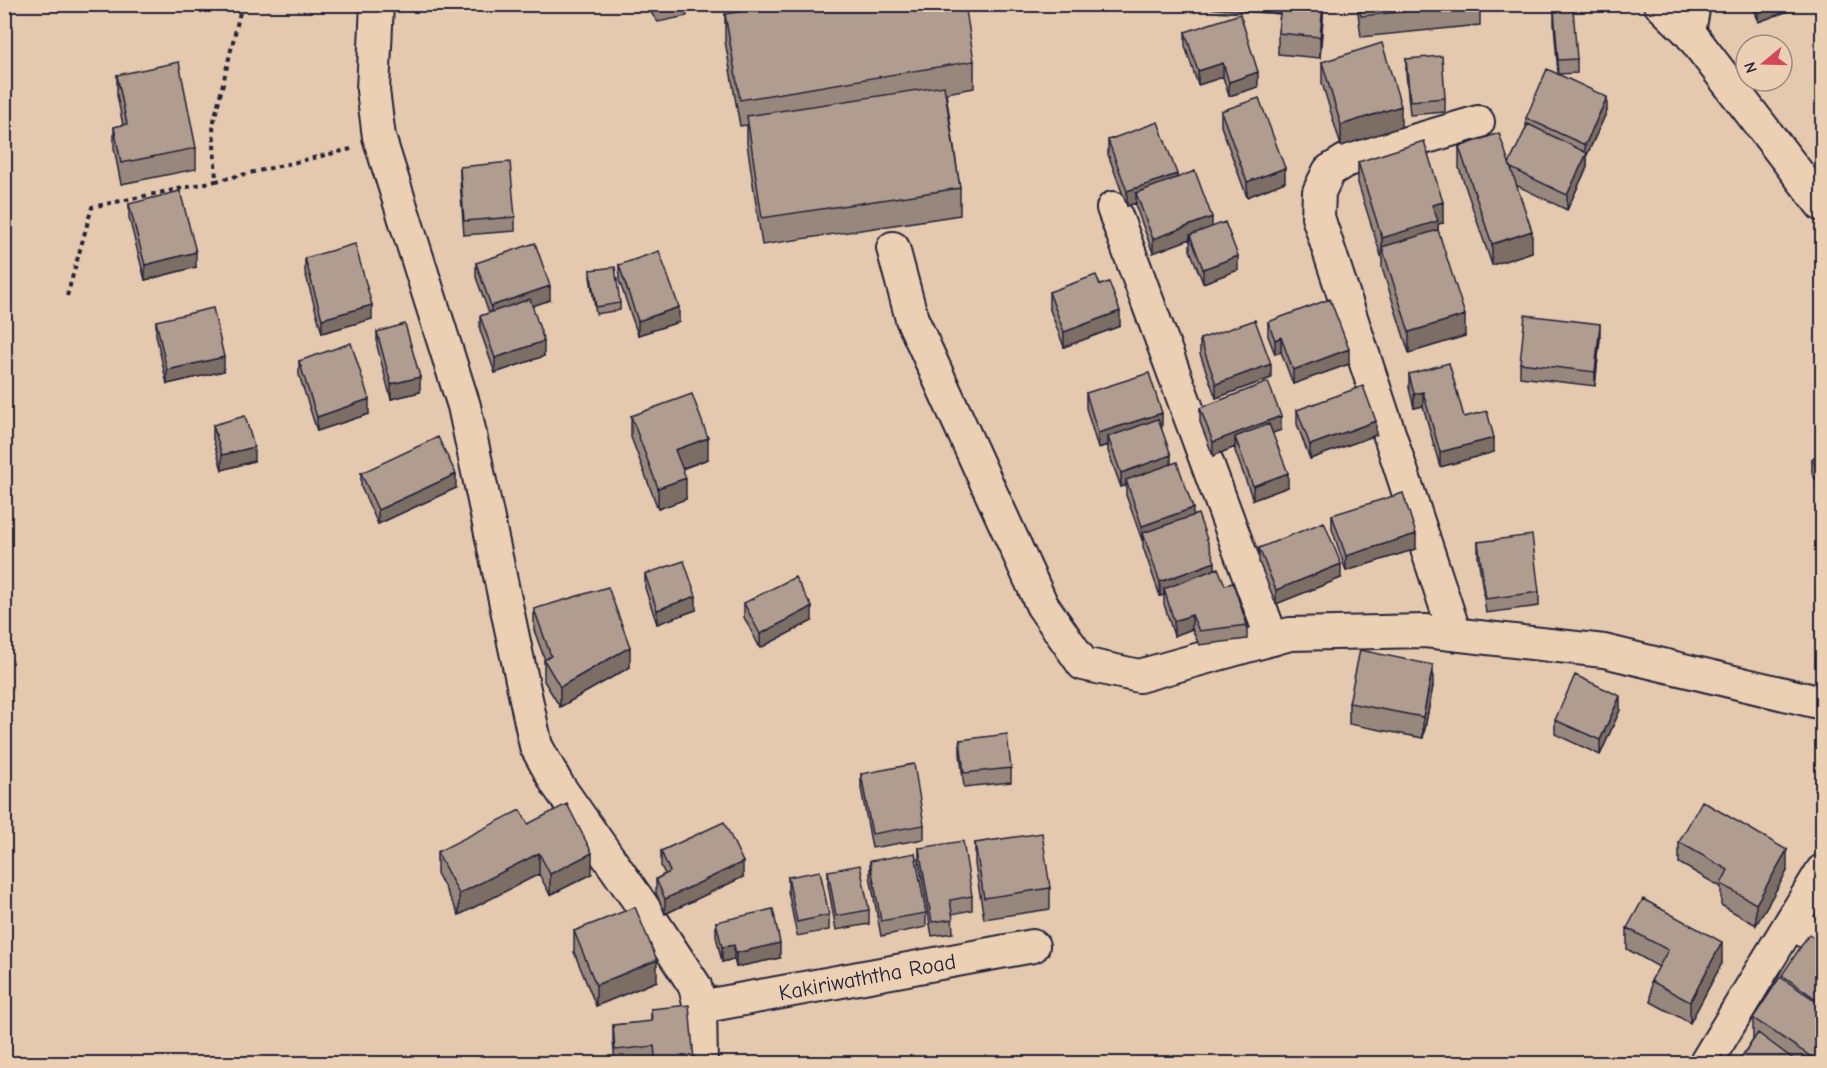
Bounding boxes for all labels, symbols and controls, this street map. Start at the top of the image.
north arrow [1734,33,1794,93]
text: N [1741,60,1761,75]
street label: Kakiriwaththa Road [777,948,958,1006]

